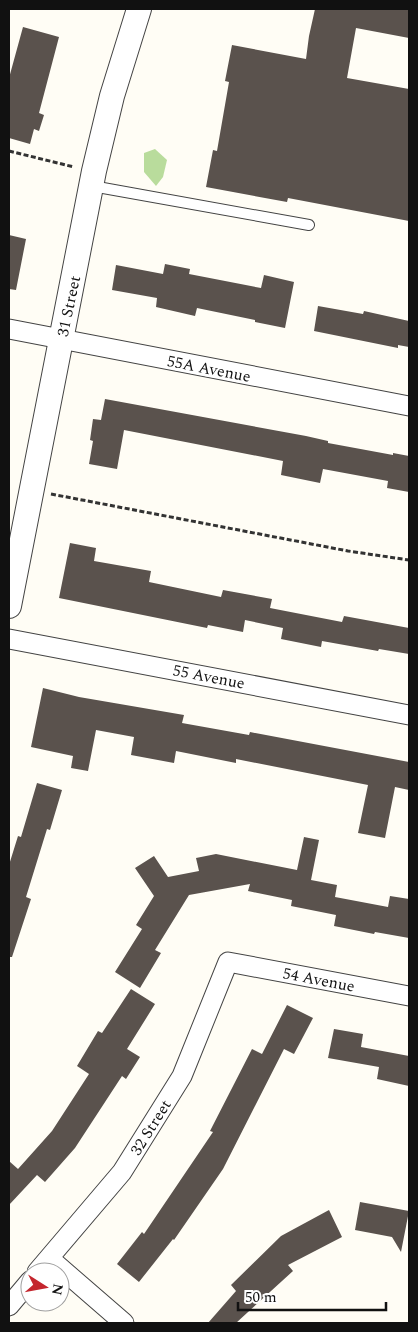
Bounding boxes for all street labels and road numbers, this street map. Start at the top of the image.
street label: 31 Street [51,273,87,339]
street label: 55A Avenue [165,349,253,389]
street label: 55 Avenue [171,658,247,696]
street label: 54 Avenue [281,961,357,999]
street label: 32 Street [124,1095,178,1160]

